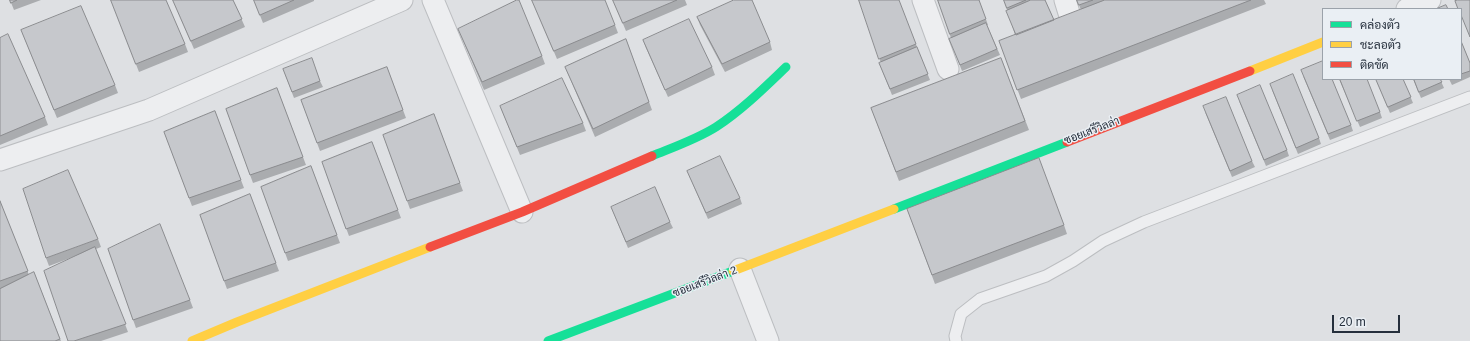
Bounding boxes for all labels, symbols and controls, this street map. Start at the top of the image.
legend [1322,8,1462,80]
text: คล่องตัว [1360,18,1400,32]
text: ชะลอตัว [1360,38,1401,52]
text: ติดขัด [1360,58,1389,72]
street label: ซอยเสรีวิลล่า [1062,114,1122,148]
street label: ซอยเสรีวิลล่า 2 [671,264,739,300]
scale bar [1334,307,1402,333]
text: 20 m [1339,315,1366,329]

